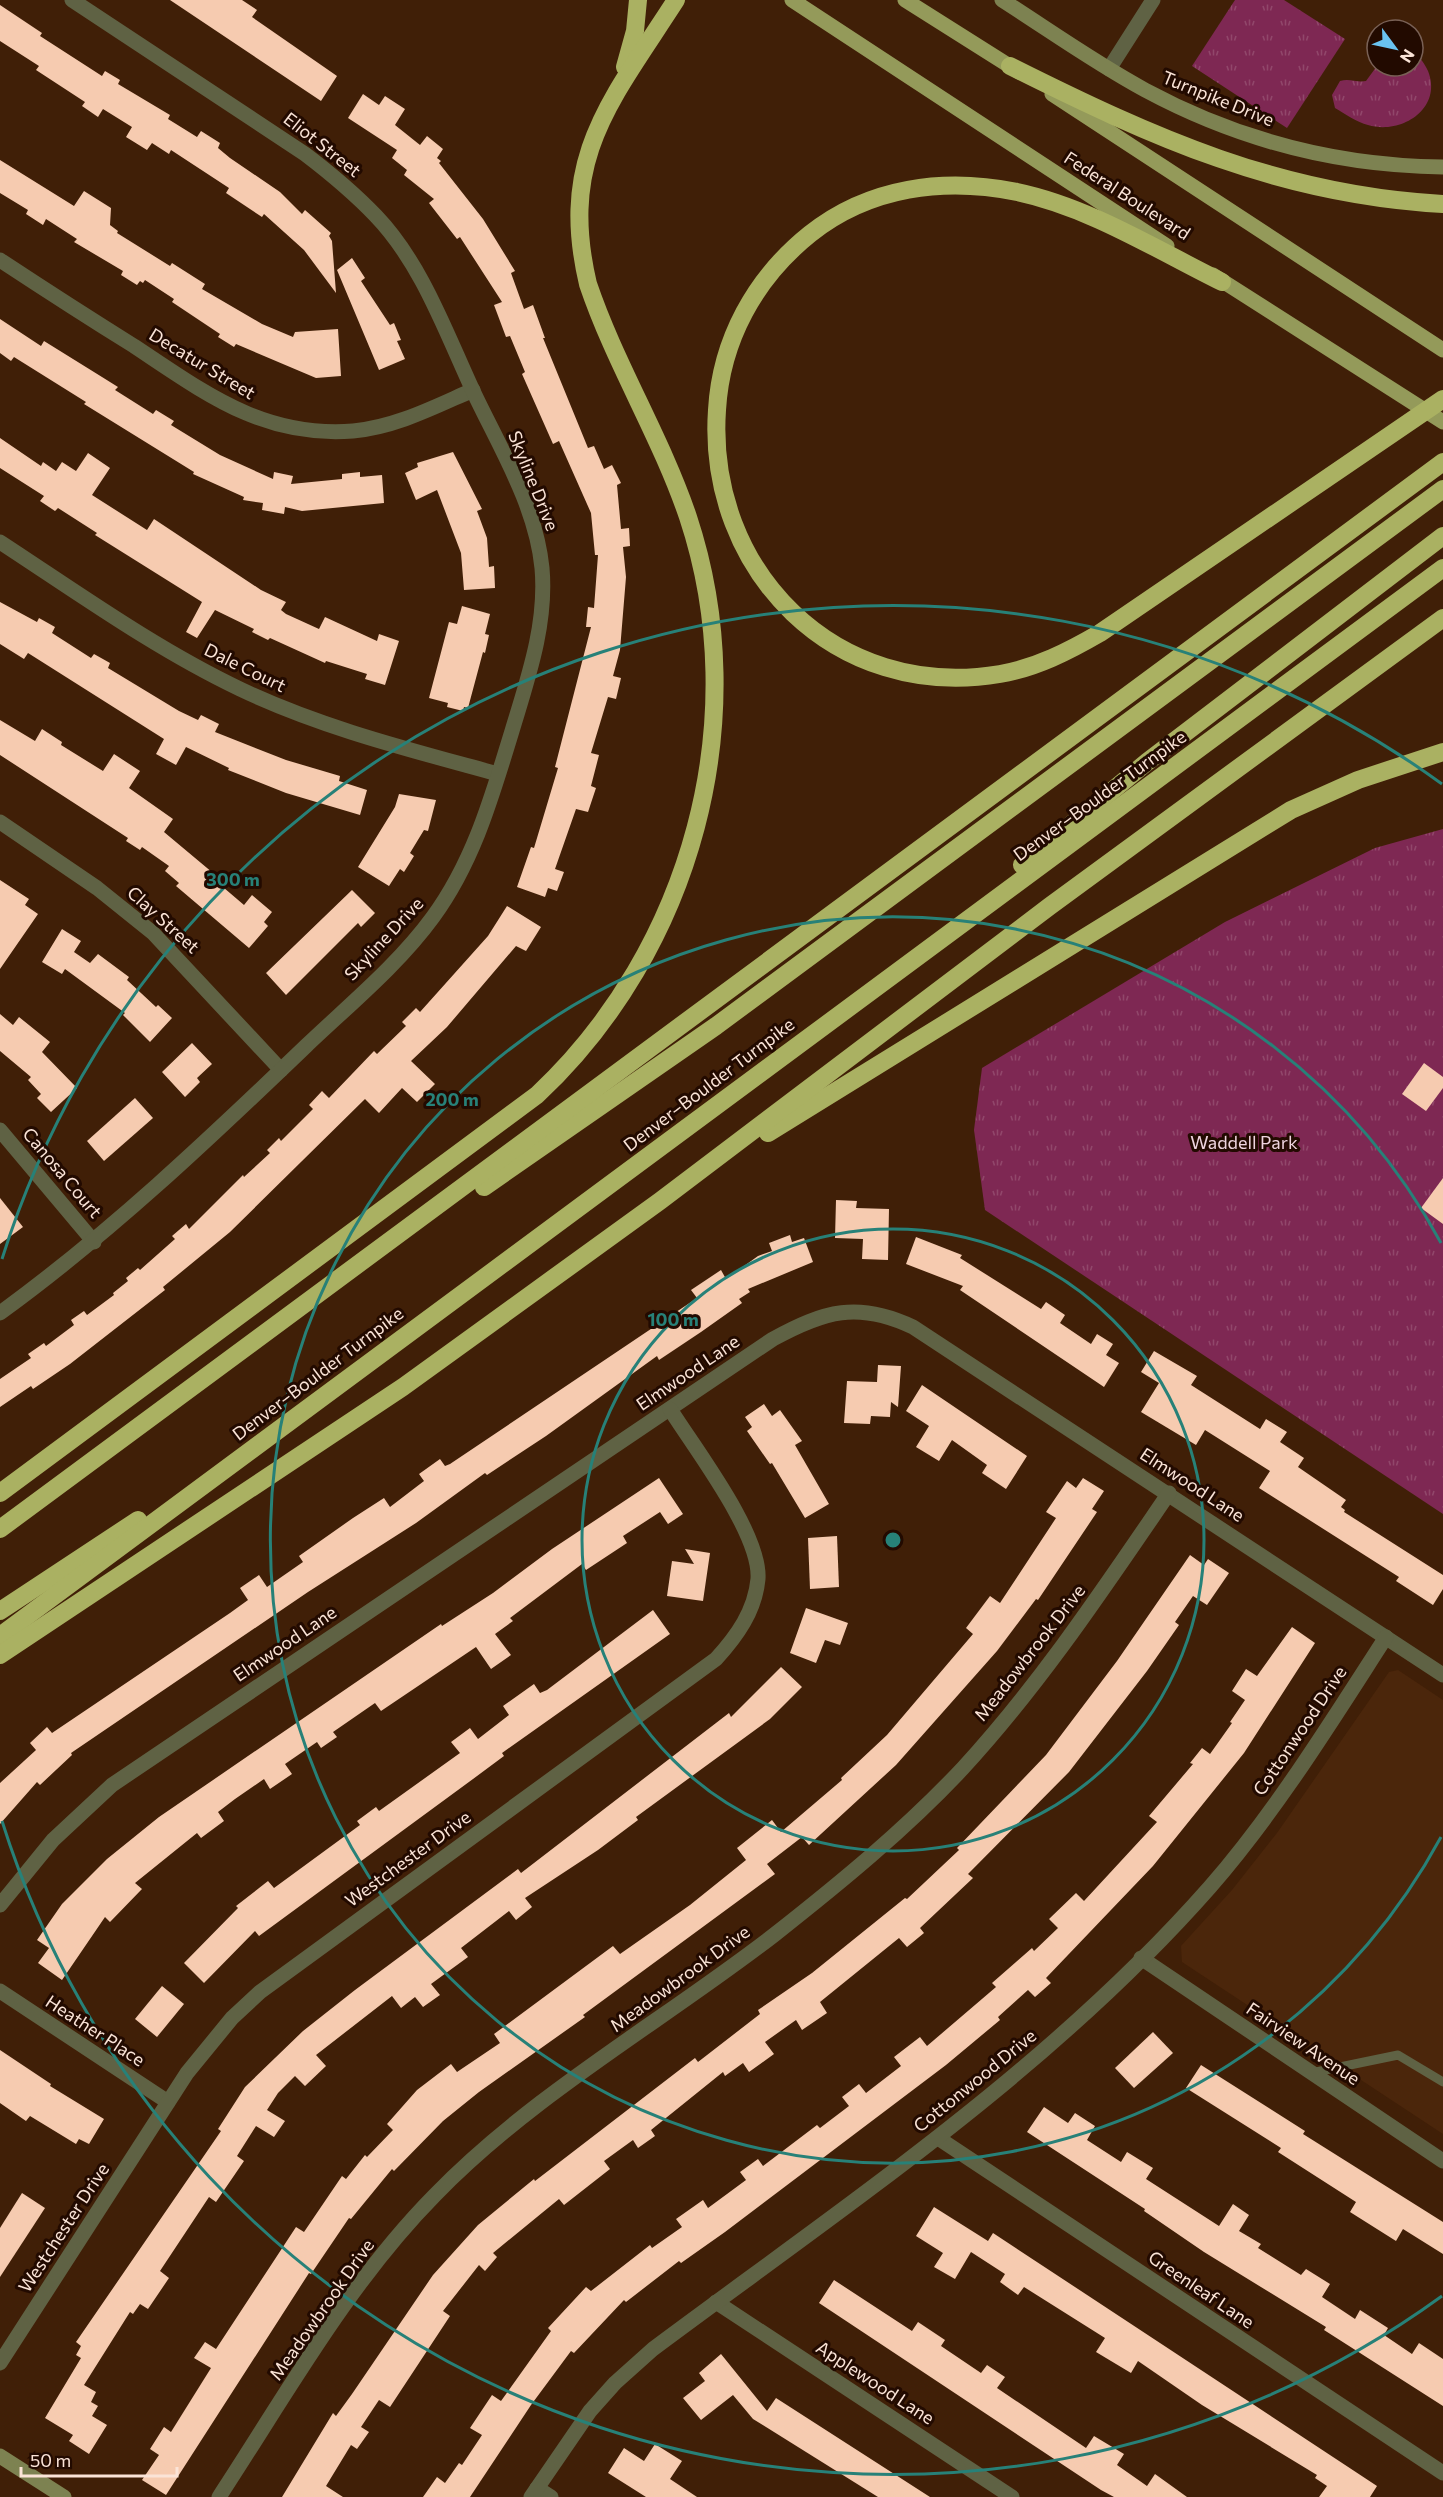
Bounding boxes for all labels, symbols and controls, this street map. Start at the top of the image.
north arrow [1365,18,1425,78]
text: N [1397,46,1419,67]
street label: Turnpike Drive [1159,66,1277,130]
street label: Eliot Street [280,107,366,181]
street label: Federal Boulevard [1060,146,1195,244]
street label: Decatur Street [145,323,260,403]
street label: Skyline Drive [504,428,564,534]
street label: Dale Court [201,638,290,696]
street label: Denver–Boulder Turnpike [1009,725,1190,865]
text: 300 m [206,868,260,890]
street label: Clay Street [123,881,204,957]
street label: Skyline Drive [339,892,427,984]
street label: Denver–Boulder Turnpike [619,1013,798,1156]
text: 200 m [425,1088,479,1110]
street label: Canosa Court [19,1123,107,1222]
park label: Waddell Park [1190,1131,1298,1153]
street label: Denver–Boulder Turnpike [228,1302,407,1445]
text: 100 m [647,1308,699,1330]
street label: Elmwood Lane [632,1330,743,1415]
street label: Elmwood Lane [1136,1442,1249,1526]
centre of rings [883,1530,903,1550]
street label: Meadowbrook Drive [969,1580,1089,1725]
street label: Elmwood Lane [229,1601,340,1686]
street label: Cottonwood Drive [1248,1662,1351,1799]
street label: Westchester Drive [340,1805,474,1911]
street label: Meadowbrook Drive [605,1920,753,2036]
street label: Heather Place [42,1990,149,2070]
street label: Fairview Avenue [1243,1997,1365,2089]
street label: Cottonwood Drive [909,2024,1040,2136]
street label: Westchester Drive [13,2159,113,2296]
street label: Meadowbrook Drive [264,2235,378,2384]
street label: Greenleaf Lane [1144,2246,1259,2333]
street label: Applewood Lane [812,2336,939,2429]
scale bar [21,2440,177,2478]
text: 50 m [30,2449,71,2471]

